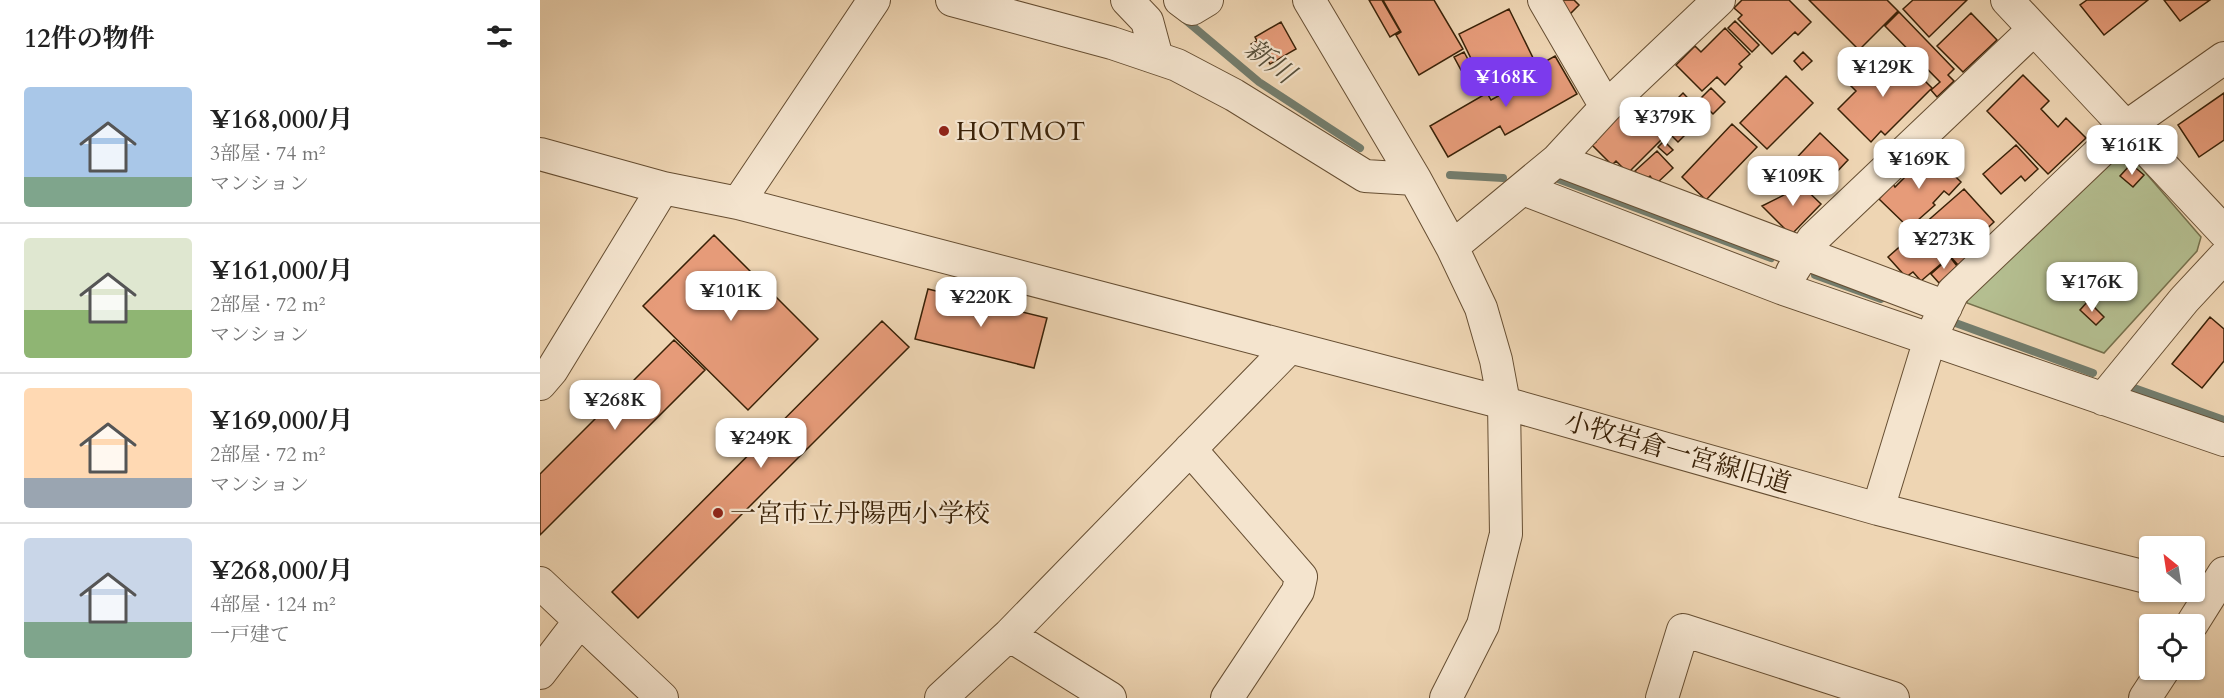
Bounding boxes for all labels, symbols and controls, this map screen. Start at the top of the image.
icon: filters [483,20,516,53]
text: 12件の物件 [24,21,155,56]
water label: 新川 [1237,30,1305,94]
pin: ¥129K [1841,47,1925,98]
text: ¥129K [1852,53,1914,80]
pin: ¥168K [1464,57,1548,108]
text: ¥168K [1475,63,1537,90]
pin: ¥379K [1623,97,1707,148]
text: ¥168,000/月 [210,102,353,137]
text: ¥379K [1634,103,1696,130]
icon: home [72,111,144,183]
place label: HOTMOT [956,114,1085,149]
marker: HOTMOT [937,124,951,138]
pin: ¥161K [2090,125,2174,176]
text: ¥161K [2101,131,2163,158]
pin: ¥169K [1877,139,1961,190]
text: 3部屋 · 74 m² [210,140,326,167]
text: ¥169K [1888,145,1950,172]
pin: ¥109K [1751,156,1835,207]
text: ¥109K [1762,162,1824,189]
text: マンション [210,170,309,197]
pin: ¥273K [1902,219,1986,270]
text: ¥273K [1913,225,1975,252]
text: ¥161,000/月 [210,253,353,288]
icon: home [72,262,144,334]
pin: ¥176K [2050,262,2134,313]
text: ¥176K [2061,268,2123,295]
pin: ¥101K [689,271,773,322]
text: ¥101K [700,277,762,304]
pin: ¥220K [939,277,1023,328]
text: ¥220K [950,283,1012,310]
text: 2部屋 · 72 m² [210,291,326,318]
text: マンション [210,321,309,348]
pin: ¥268K [573,380,657,431]
text: ¥268K [584,386,646,413]
text: ¥169,000/月 [210,403,353,438]
street label: 小牧岩倉一宮線旧道 [1561,403,1795,502]
icon: home [72,412,144,484]
pin: ¥249K [719,418,803,469]
text: ¥249K [730,424,792,451]
text: 2部屋 · 72 m² [210,441,326,468]
text: マンション [210,471,309,498]
place label: 一宮市立丹陽西小学校 [730,496,990,531]
marker: 一宮市立丹陽西小学校 [711,506,725,520]
north arrow [2139,536,2205,602]
map controls [2139,536,2205,680]
text: ¥268,000/月 [210,553,353,588]
icon: home [72,562,144,634]
text: 4部屋 · 124 m² [210,591,336,618]
button: locate [2139,614,2205,680]
text: 一戸建て [210,621,290,648]

